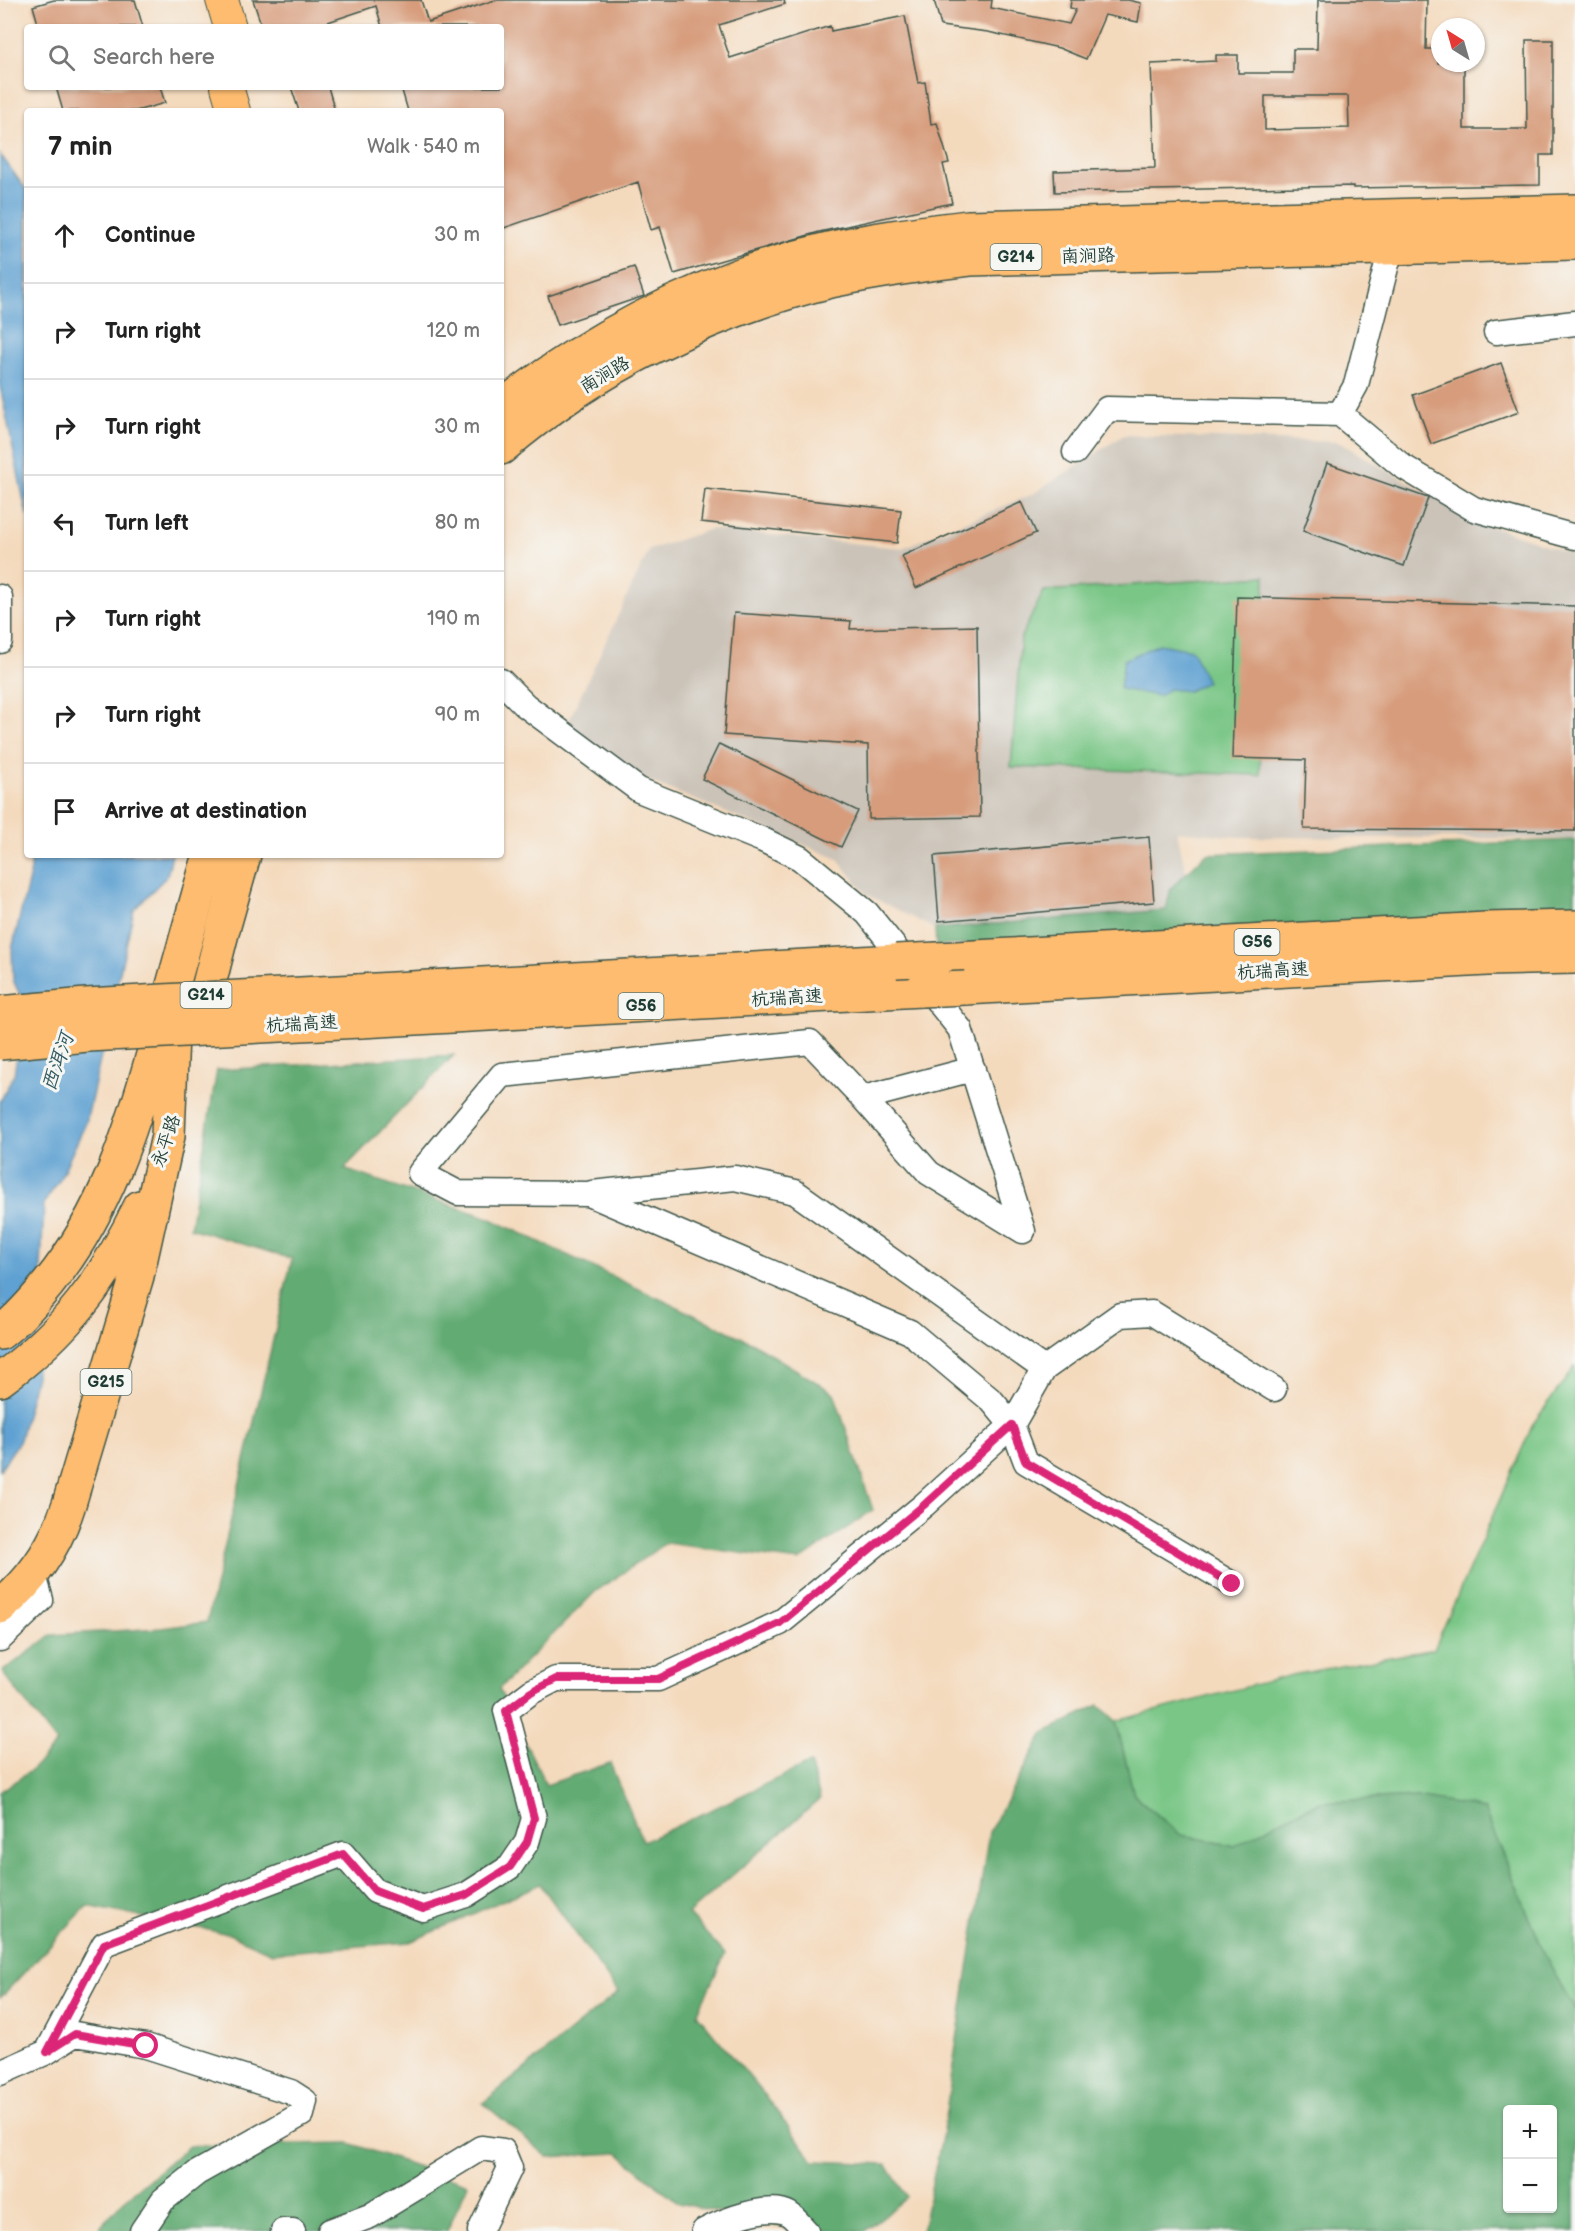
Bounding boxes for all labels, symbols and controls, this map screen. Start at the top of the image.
north arrow [1431,18,1485,72]
search box [24,24,504,90]
icon: search [45,41,78,74]
text: Search here [93,44,215,71]
text: 7 min [48,132,112,163]
text: Walk · 540 m [367,135,480,159]
icon: ahead [48,219,81,252]
text: Continue [105,222,195,249]
text: 30 m [434,223,480,247]
road number: G214 [990,244,1042,270]
street label: 南涧路 [1061,245,1115,267]
icon: right [48,315,81,348]
text: Turn right [105,318,201,345]
text: 120 m [427,319,480,343]
street label: 南涧路 [576,352,634,398]
icon: right [48,411,81,444]
text: Turn right [105,414,201,441]
text: 30 m [434,415,480,439]
icon: left [48,507,81,540]
text: Turn left [105,510,189,537]
text: 80 m [435,511,480,535]
icon: right [48,603,81,636]
text: Turn right [105,606,201,633]
text: 190 m [427,607,480,631]
icon: right [48,699,81,732]
text: Turn right [105,702,201,729]
text: 90 m [435,703,480,727]
icon: arrive [48,795,81,828]
text: Arrive at destination [105,798,307,825]
road number: G56 [1234,929,1280,955]
street label: 杭瑞高速 [1236,959,1310,983]
road number: G214 [180,982,232,1008]
street label: 杭瑞高速 [750,986,824,1010]
road number: G56 [618,993,664,1019]
street label: 杭瑞高速 [265,1012,339,1036]
water label: 西洱河 [37,1027,80,1094]
street label: 永平路 [147,1112,185,1170]
road number: G215 [80,1369,132,1395]
route end [1218,1570,1244,1596]
route start [132,2032,158,2058]
map controls [1503,2105,1557,2213]
button: + [1503,2105,1557,2159]
button: − [1503,2159,1557,2213]

